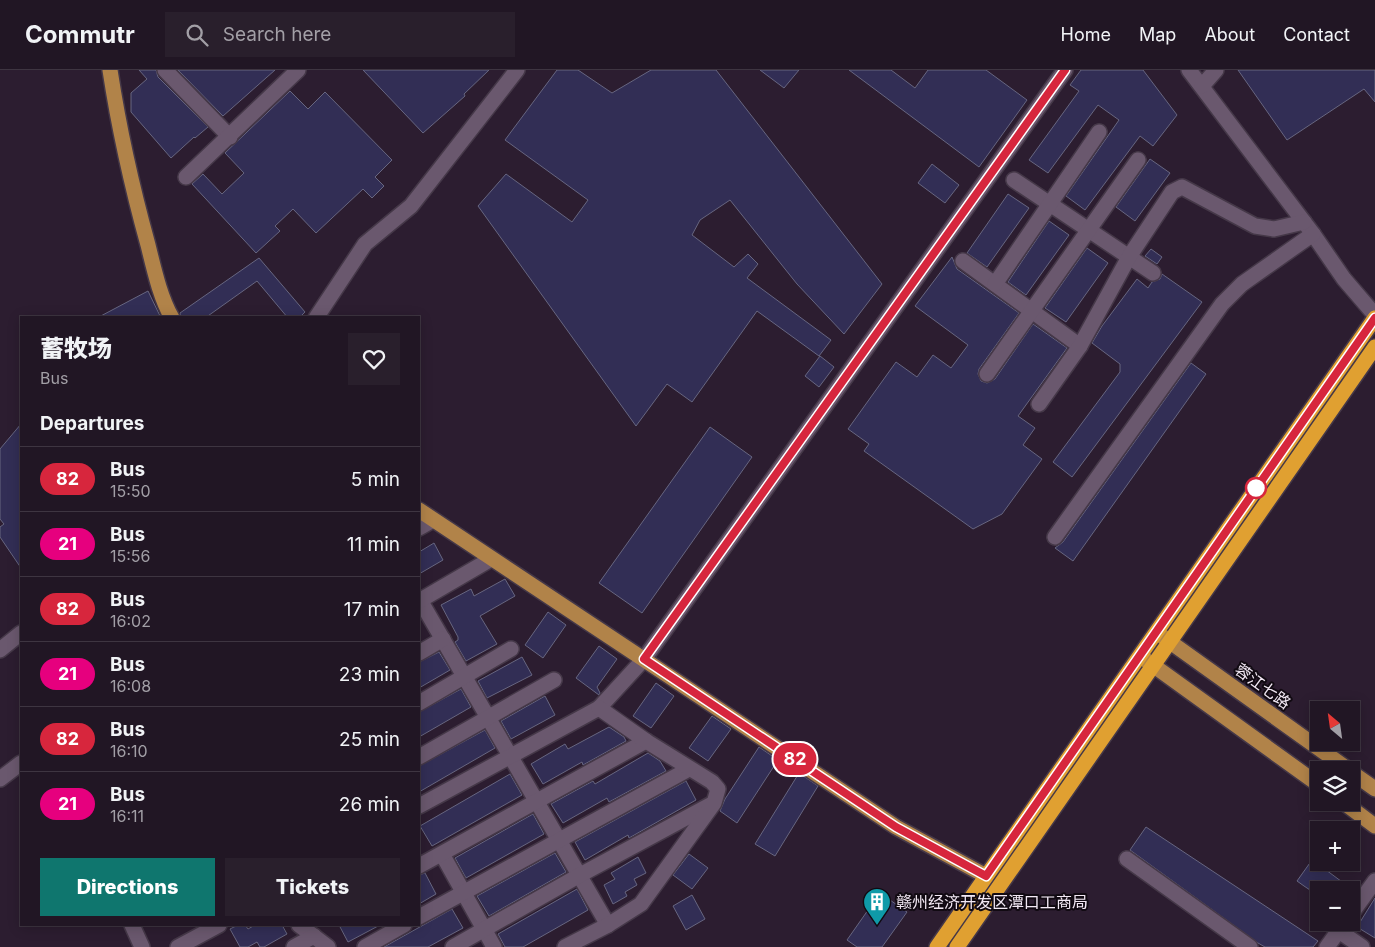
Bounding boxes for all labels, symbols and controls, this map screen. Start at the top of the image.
search box [165,12,515,57]
text: Commutr [25,20,135,49]
icon: search [183,21,211,49]
text: Search here [223,23,331,46]
text: Home [1061,24,1111,45]
text: Map [1139,24,1176,45]
text: About [1204,24,1255,45]
text: Contact [1283,24,1350,45]
button: heart [348,333,400,385]
text: 蓄牧场 [40,334,112,363]
text: Bus [40,368,68,388]
text: Departures [40,412,144,435]
text: Bus [110,458,145,481]
text: 82 [56,468,79,489]
text: 5 min [351,468,400,491]
unlabelled marker [1245,477,1267,499]
text: 15:50 [110,481,151,501]
text: Bus [110,523,145,546]
text: 21 [58,533,77,554]
text: 11 min [347,533,400,556]
text: 15:56 [110,546,151,566]
text: Bus [110,588,145,611]
text: 82 [56,598,79,619]
text: 17 min [344,598,400,621]
text: 16:02 [110,611,151,631]
text: Bus [110,653,145,676]
street label: 蓉江七路 [1231,659,1295,713]
text: 21 [58,663,77,684]
text: 23 min [339,663,400,686]
text: 16:08 [110,676,151,696]
north arrow [1310,701,1360,751]
map controls [1310,701,1360,931]
text: Bus [110,718,145,741]
text: 82 [56,728,79,749]
text: 25 min [339,728,400,751]
text: 16:10 [110,741,148,761]
line badge: 82 [772,743,818,775]
text: 82 [783,748,807,769]
button: layers [1310,761,1360,811]
text: Bus [110,783,145,806]
text: 21 [58,793,77,814]
text: 26 min [339,793,400,816]
text: 16:11 [110,806,144,826]
button: + [1310,821,1360,871]
button: Directions [40,858,215,916]
button: Tickets [225,858,400,916]
button: − [1310,881,1360,931]
building icon: 赣州经济开发区潭口工商局 [862,887,892,926]
place label: 赣州经济开发区潭口工商局 [896,892,1088,912]

